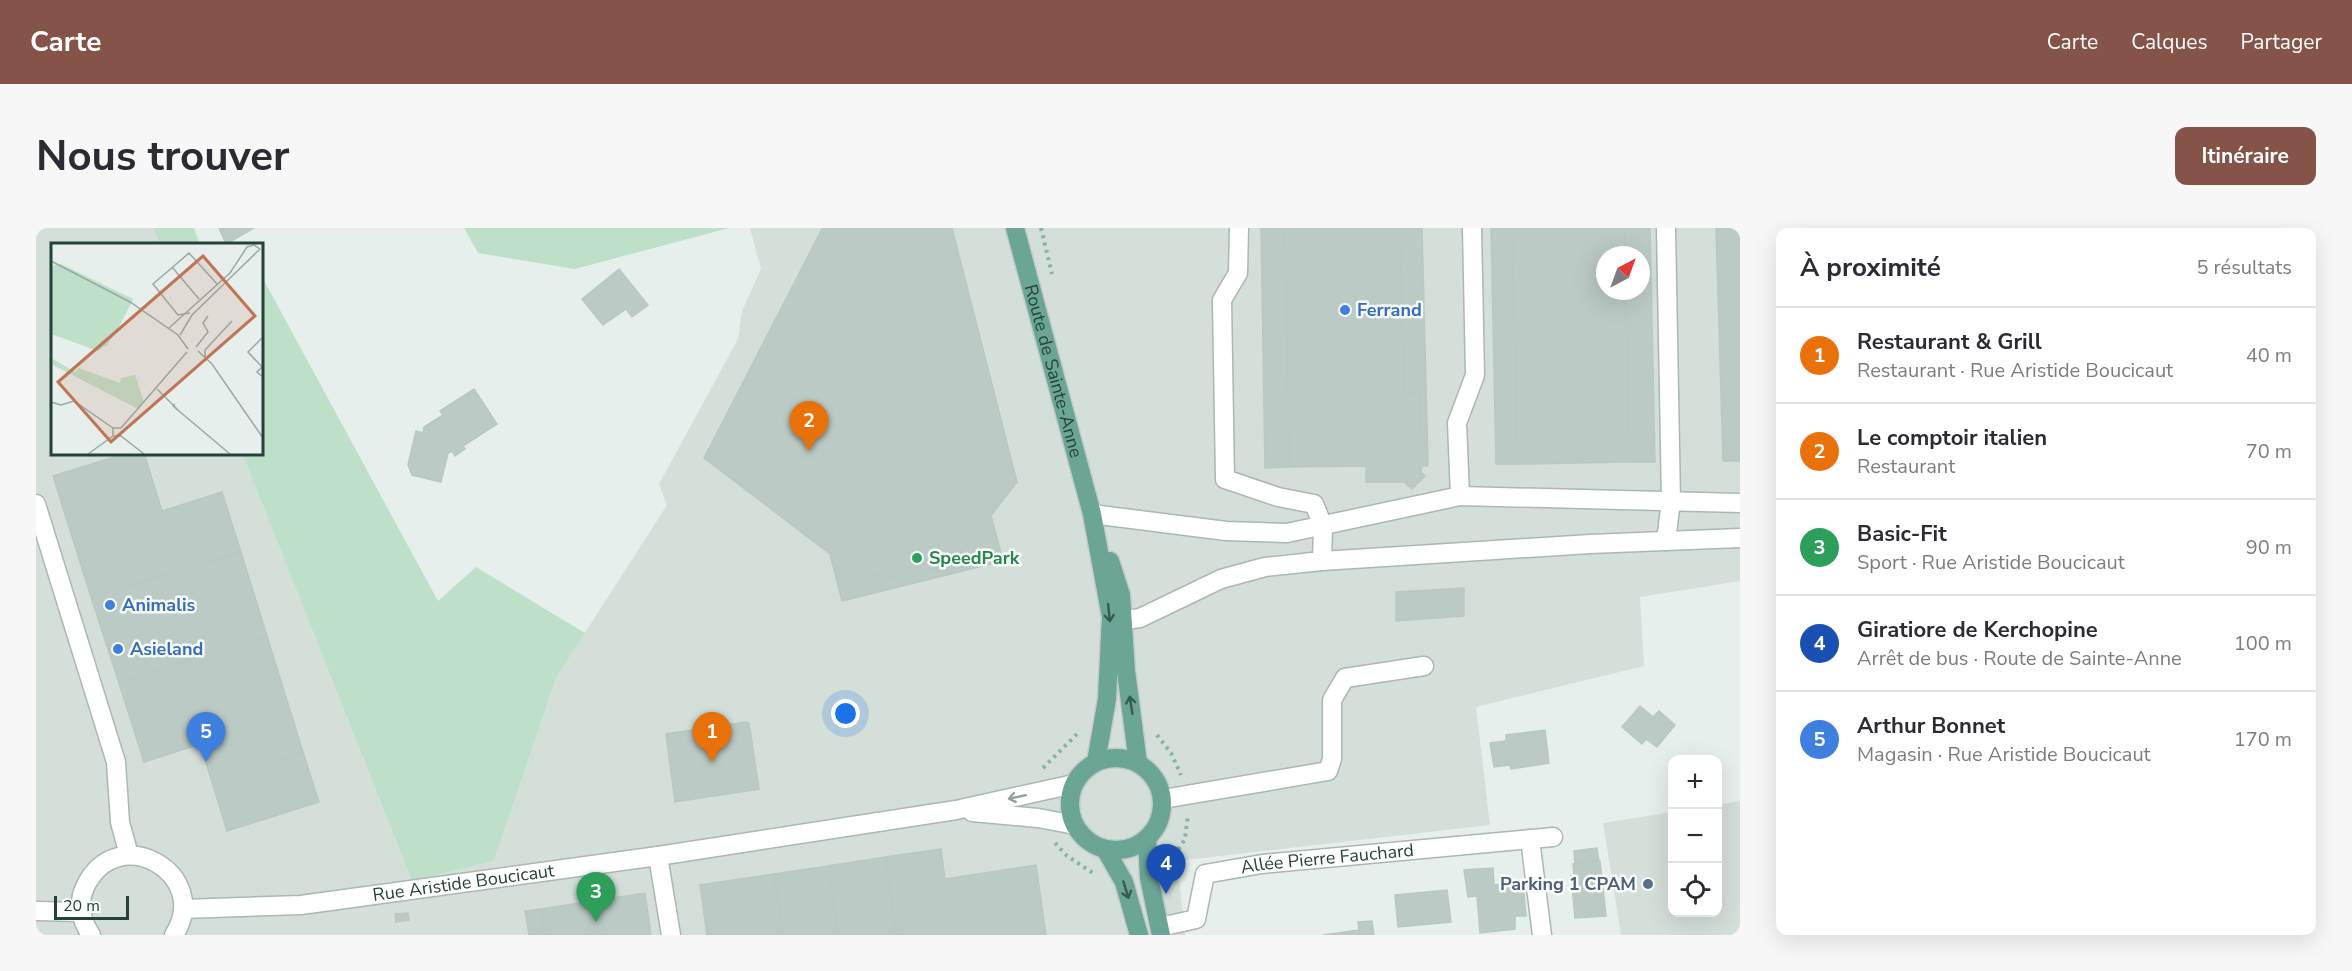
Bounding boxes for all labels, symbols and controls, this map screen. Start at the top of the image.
text: Carte [30,23,101,61]
text: Carte [2047,28,2098,56]
text: Calques [2131,28,2208,56]
text: Partager [2241,28,2322,56]
button: Itinéraire [2175,127,2316,185]
text: Nous trouver [36,128,289,185]
inset map [51,243,262,454]
north arrow [1596,246,1650,300]
text: À proximité [1800,250,1941,285]
text: 5 résultats [2196,254,2292,281]
street label: Route de Sainte-Anne [1019,282,1088,460]
place label: Ferrand [1357,298,1422,322]
marker: Ferrand [1338,303,1352,317]
text: Restaurant & Grill [1857,327,2042,357]
text: 1 [1814,342,1826,369]
text: 40 m [2246,342,2292,369]
text: Restaurant · Rue Aristide Boucicaut [1857,357,2173,384]
pin: 2 [790,402,828,451]
text: Le comptoir italien [1857,423,2047,453]
text: 2 [1814,438,1826,465]
text: 70 m [2246,438,2292,465]
text: Restaurant [1857,453,1955,480]
text: Basic-Fit [1857,519,1947,549]
text: 3 [1814,534,1826,561]
text: 90 m [2246,534,2292,561]
place label: SpeedPark [929,546,1020,570]
text: Sport · Rue Aristide Boucicaut [1857,549,2125,576]
marker: SpeedPark [910,551,924,565]
place label: Animalis [122,593,195,617]
marker: Animalis [103,598,117,612]
one-way arrow [1104,603,1115,623]
text: Giratiore de Kerchopine [1857,615,2098,645]
text: 4 [1814,630,1826,657]
text: 100 m [2234,630,2292,657]
place label: Asieland [130,637,203,661]
marker: Asieland [111,642,125,656]
text: Arrêt de bus · Route de Sainte-Anne [1857,645,2182,672]
one-way arrow [1125,696,1136,715]
your location [831,699,860,728]
text: Arthur Bonnet [1857,711,2005,741]
pin: 5 [186,712,226,762]
pin: 1 [692,712,732,762]
text: 5 [1814,726,1826,753]
text: 170 m [2234,726,2292,753]
text: Magasin · Rue Aristide Boucicaut [1857,741,2151,768]
map controls [1668,755,1722,917]
button: + [1668,755,1722,809]
one-way arrow [1008,792,1027,803]
button: − [1668,809,1722,863]
street label: Allée Pierre Fauchard [1239,838,1415,880]
pin: 4 [1146,844,1186,894]
street label: Rue Aristide Boucicaut [371,858,556,907]
button: locate [1668,863,1722,917]
pin: 3 [576,872,616,922]
place label: Parking 1 CPAM [1500,872,1636,896]
marker: Parking 1 CPAM [1641,877,1655,891]
one-way arrow [1121,880,1132,899]
scale bar [54,893,129,920]
text: 20 m [63,895,100,917]

